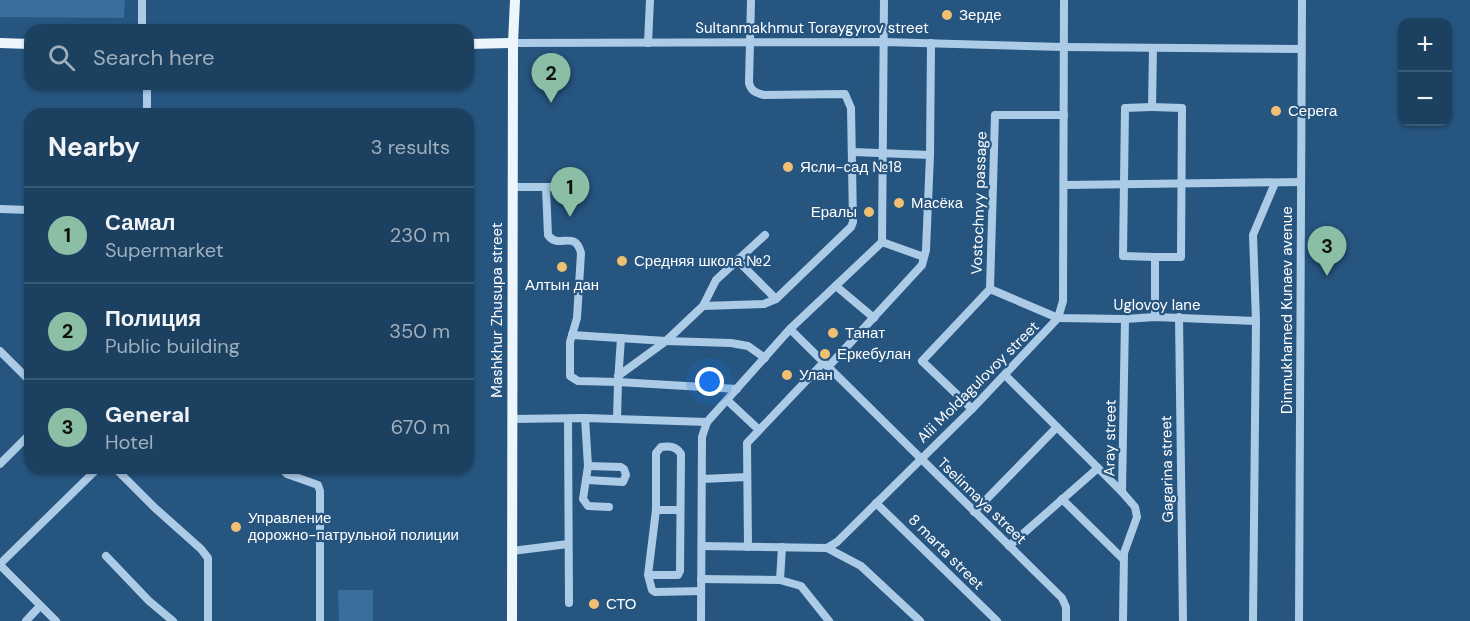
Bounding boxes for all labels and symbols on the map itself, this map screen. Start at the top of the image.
place label: Зерде [959,5,1002,25]
marker: Зерде [940,8,954,22]
street label: Sultanmakhmut Toraygyrov street [695,18,929,38]
pin: 2 [532,54,570,103]
place label: Серега [1288,101,1338,121]
marker: Серега [1269,104,1283,118]
street label: Vostochnyy passage [967,131,991,275]
place label: Ясли-сад №18 [800,157,902,177]
marker: Ясли-сад №18 [781,160,795,174]
pin: 1 [550,168,590,217]
place label: Масёка [911,193,964,213]
marker: Масёка [892,196,906,210]
place label: Ералы [811,202,857,222]
marker: Ералы [862,205,876,219]
street label: Dinmukhamed Kunaev avenue [1277,206,1297,414]
street label: Mashkhur Zhusupa street [487,222,507,398]
pin: 3 [1308,226,1346,276]
place label: Средняя школа №2 [634,251,771,271]
marker: Средняя школа №2 [615,254,629,268]
marker: Алтын дан [555,260,569,274]
place label: Алтын дан [525,275,599,295]
street label: Uglovoy lane [1114,295,1200,315]
street label: Alii Moldagulovoy street [913,317,1043,447]
place label: Танат [845,323,885,343]
marker: Танат [826,326,840,340]
place label: Еркебулан [837,344,911,364]
marker: Еркебулан [818,347,832,361]
place label: Улан [799,365,833,385]
your location [695,367,724,396]
marker: Улан [780,368,794,382]
street label: Aray street [1099,399,1121,477]
street label: Gagarina street [1156,415,1178,523]
street label: Tselinnaya street [933,453,1031,549]
place label: Управление дорожно-патрульной полиции [248,508,459,545]
street label: 8 marta street [904,510,988,594]
marker: Управление дорожно-патрульной полиции [229,520,243,534]
place label: СТО [606,594,637,614]
marker: СТО [587,597,601,611]

